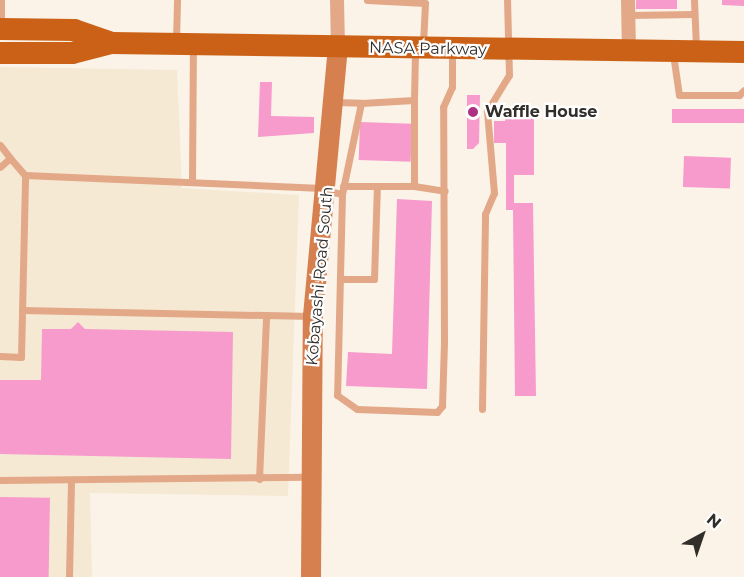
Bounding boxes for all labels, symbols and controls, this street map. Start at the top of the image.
street label: NASA Parkway [369,38,487,60]
place label: Waffle House [485,102,597,122]
marker: Waffle House [466,105,480,119]
street label: Kobayashi Road South [303,186,337,366]
north arrow [672,505,732,565]
text: N [703,509,725,532]

